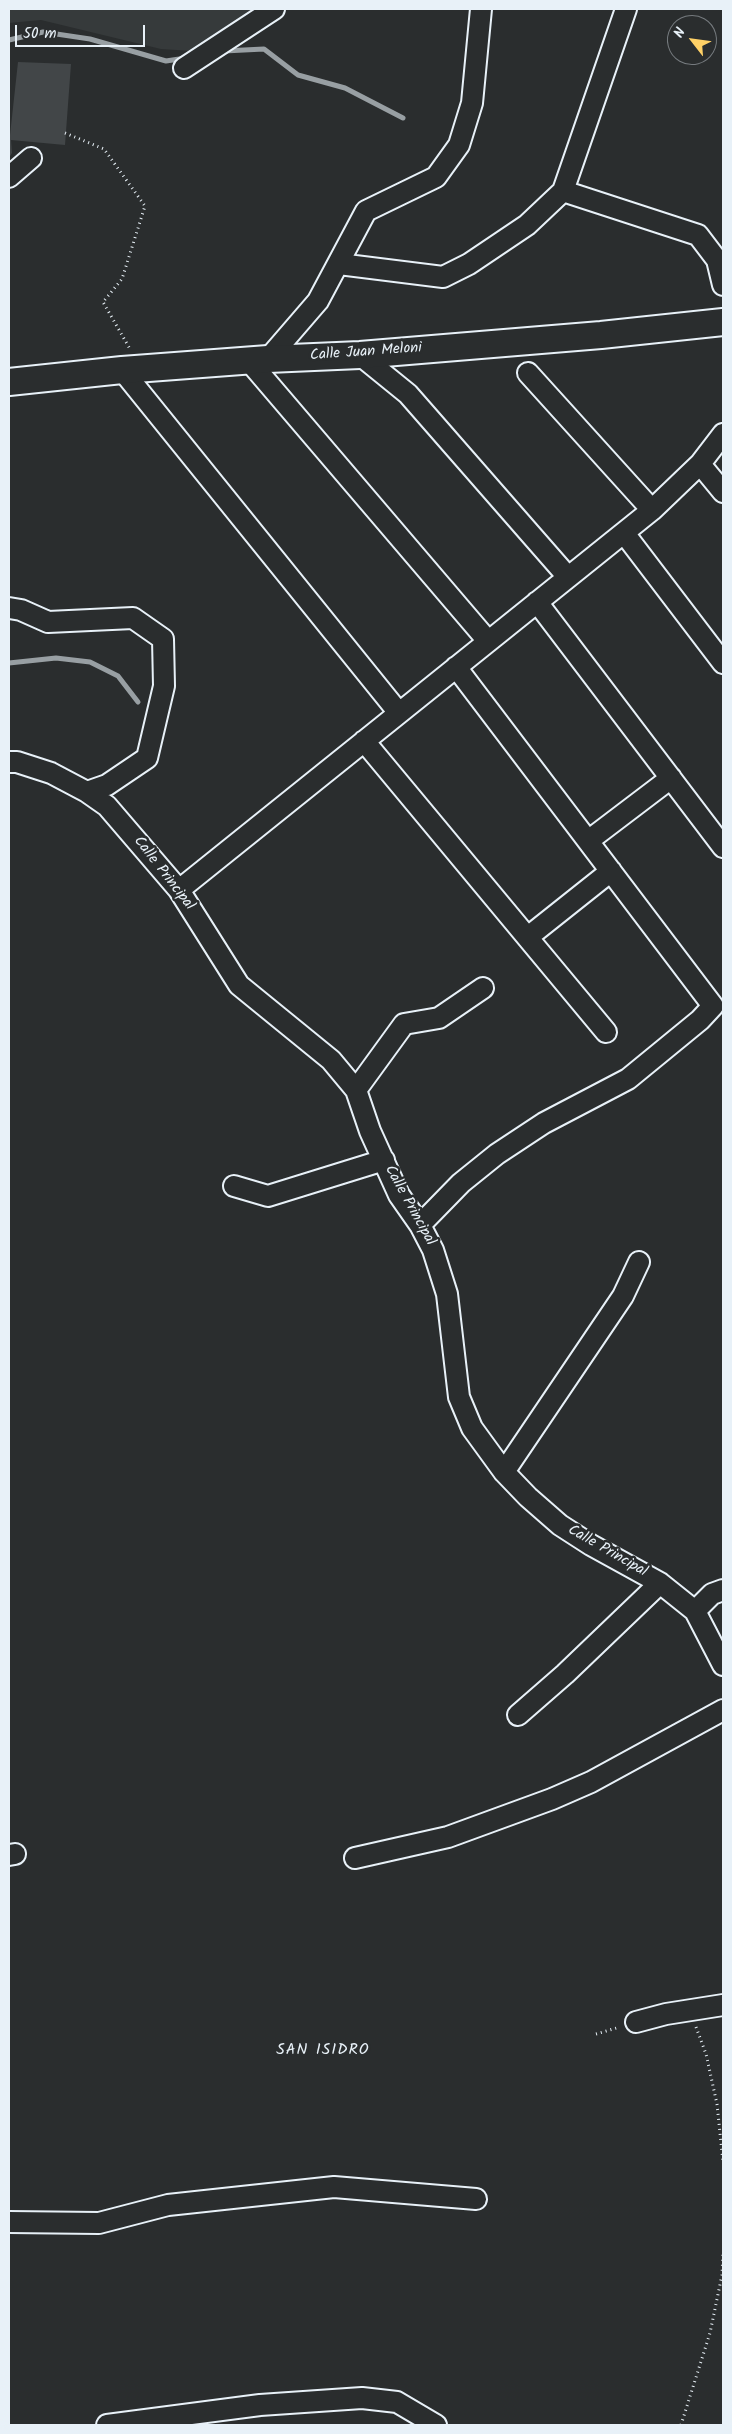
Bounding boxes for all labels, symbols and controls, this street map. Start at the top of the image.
scale bar [18,15,148,47]
north arrow [667,15,717,65]
text: 50 m [23,22,57,46]
text: N [668,24,692,42]
street label: Calle Juan Meloni [309,340,423,366]
street label: Calle Principal [129,833,197,915]
street label: Calle Principal [380,1163,438,1249]
street label: Calle Principal [564,1522,650,1582]
district label: SAN ISIDRO [275,2041,371,2061]

